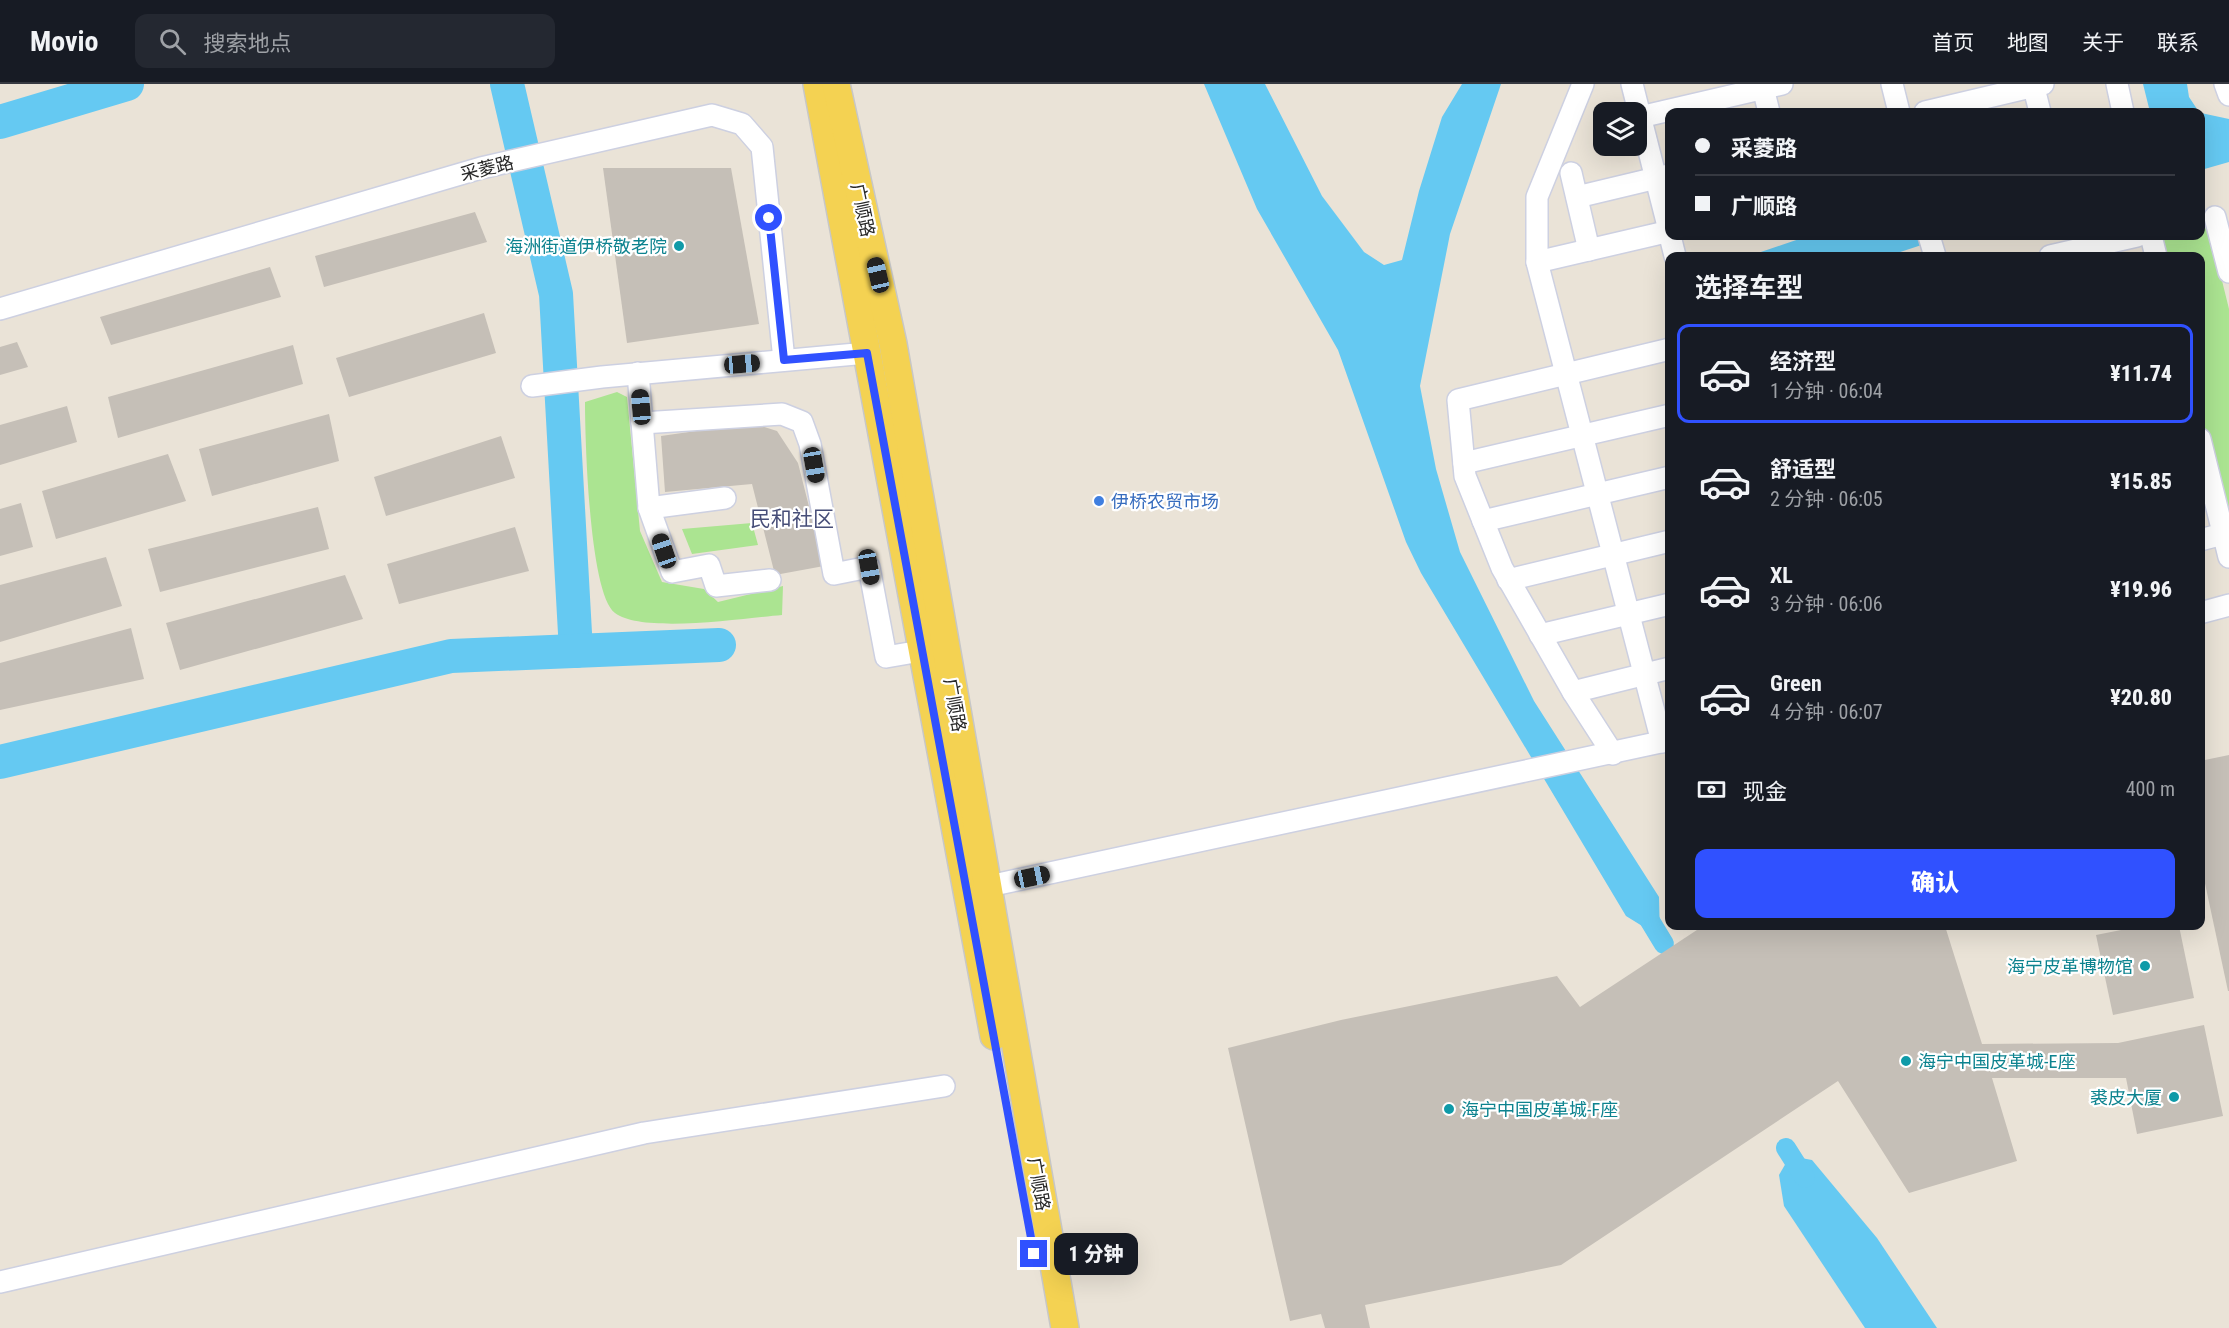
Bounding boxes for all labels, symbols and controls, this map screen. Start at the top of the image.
search box [135,14,555,68]
text: Movio [30,25,99,58]
icon: search [156,25,189,58]
text: 搜索地点 [204,31,292,56]
text: 首页 [1932,31,1974,55]
text: 地图 [2007,31,2049,55]
text: 关于 [2082,31,2124,55]
text: 联系 [2157,31,2199,55]
map controls [1593,102,1647,156]
button: layers [1593,102,1647,156]
text: 采菱路 [1731,136,1797,161]
street label: 采菱路 [458,151,516,185]
street label: 广顺路 [847,181,879,239]
text: 广顺路 [1731,194,1797,219]
route start [755,204,782,231]
place label: 海洲街道伊桥敬老院 [505,236,667,257]
marker: 海洲街道伊桥敬老院 [672,239,686,253]
car [865,255,891,295]
text: 选择车型 [1695,272,1803,304]
icon: car [1698,347,1752,401]
text: 经济型 [1770,349,1836,374]
car [723,353,761,375]
text: ¥11.74 [2110,361,2172,386]
text: 1 分钟 · 06:04 [1770,379,1883,403]
car [630,388,652,426]
car [802,446,826,484]
icon: car [1698,455,1752,509]
text: 舒适型 [1770,457,1836,482]
text: ¥15.85 [2110,469,2172,494]
text: 2 分钟 · 06:05 [1770,487,1883,511]
place label: 伊桥农贸市场 [1111,491,1219,512]
marker: 伊桥农贸市场 [1092,494,1106,508]
district label: 民和社区 [750,507,834,531]
car [650,531,678,571]
car [857,548,881,586]
icon: car [1698,563,1752,617]
text: XL [1770,563,1793,588]
text: ¥19.96 [2110,577,2172,602]
text: 3 分钟 · 06:06 [1770,592,1883,616]
icon: car [1698,671,1752,725]
text: Green [1770,671,1822,696]
street label: 广顺路 [940,677,970,733]
text: ¥20.80 [2110,685,2172,710]
text: 4 分钟 · 06:07 [1770,700,1883,724]
icon: cash [1695,773,1728,806]
text: 400 m [2126,777,2175,801]
text: 现金 [1743,779,1787,804]
button: 确认 [1695,849,2175,918]
car [1013,864,1051,890]
place label: 海宁皮革博物馆 [2007,956,2133,977]
marker: 海宁皮革博物馆 [2138,959,2152,973]
place label: 海宁中国皮革城-E座 [1918,1051,2075,1072]
marker: 海宁中国皮革城-E座 [1899,1054,1913,1068]
place label: 裘皮大厦 [2090,1087,2162,1108]
marker: 裘皮大厦 [2167,1090,2181,1104]
place label: 海宁中国皮革城-F座 [1461,1099,1618,1120]
marker: 海宁中国皮革城-F座 [1442,1102,1456,1116]
street label: 广顺路 [1024,1156,1054,1212]
callout: 1 分钟 [1055,1233,1139,1275]
route end [1020,1240,1047,1267]
text: 1 分钟 [1069,1242,1123,1266]

